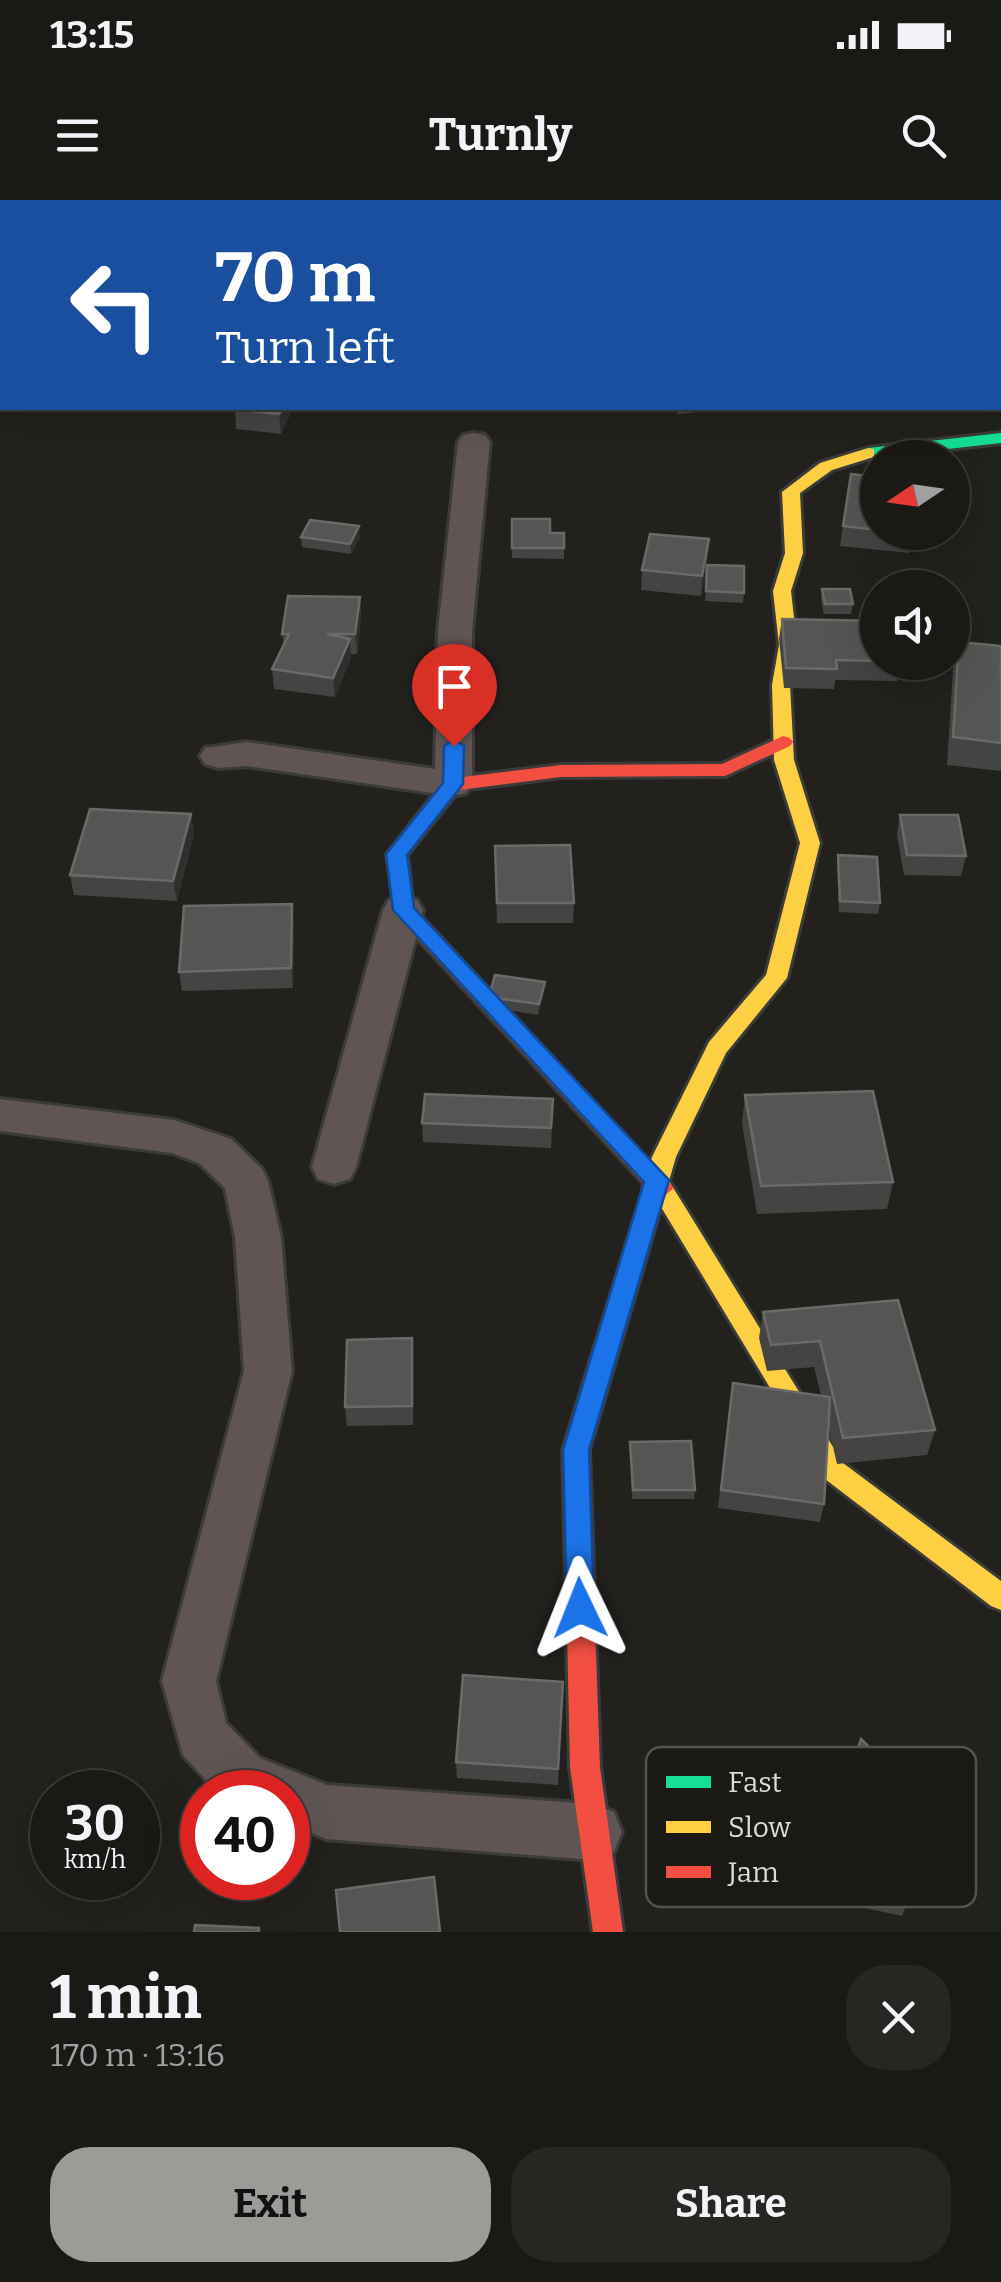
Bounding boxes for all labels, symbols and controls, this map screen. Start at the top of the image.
text: 13:15 [50,12,134,58]
icon: menu [50,108,105,163]
text: Turnly [429,108,572,162]
icon: search [896,108,951,163]
text: 70 m [215,236,375,320]
icon: left [50,240,180,370]
text: Turn left [215,321,395,375]
north arrow [860,440,970,550]
map controls [860,440,970,680]
button: sound [860,570,970,680]
pin [412,644,497,747]
icon: arrive [427,659,482,714]
position arrow [528,1556,632,1660]
legend [646,1747,976,1907]
text: Fast [728,1766,782,1799]
speed limit sign: 40 [180,1770,310,1900]
text: 30 [65,1793,125,1853]
text: Slow [728,1811,791,1844]
text: km/h [64,1845,126,1875]
text: Jam [727,1856,779,1889]
text: 1 min [50,1962,202,2034]
button: close [846,1965,951,2070]
text: 170 m · 13:16 [50,2036,225,2074]
button: Exit [50,2147,491,2262]
button: Share [511,2147,951,2262]

